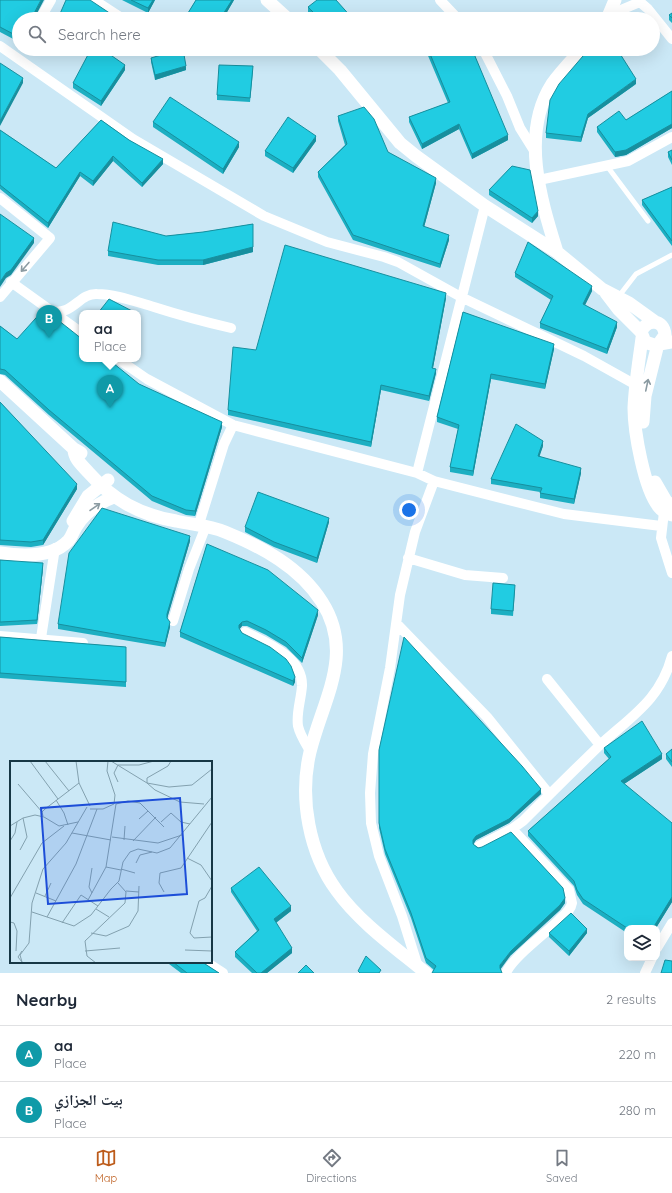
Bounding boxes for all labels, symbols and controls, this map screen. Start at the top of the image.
search box [12,12,660,56]
icon: search [26,23,48,45]
text: Search here [58,25,141,44]
one-way arrow [20,262,29,272]
pin: B [36,305,62,338]
popup [79,310,141,362]
text: aa [94,319,113,338]
text: Place [94,338,126,354]
pin: A [97,375,123,408]
one-way arrow [643,379,651,392]
your location [399,500,419,520]
one-way arrow [89,503,100,511]
inset map [10,761,212,963]
map controls [624,925,660,961]
button: layers [624,925,660,961]
text: Nearby [16,989,77,1010]
text: 2 results [606,991,656,1007]
text: aa [54,1036,73,1055]
text: A [25,1046,33,1062]
text: 220 m [618,1046,656,1062]
text: Place [54,1055,87,1071]
text: بيت الجزازي [54,1090,123,1109]
text: B [25,1102,33,1118]
text: 280 m [619,1102,656,1118]
text: Place [54,1115,87,1131]
tab: Map [95,1147,117,1185]
tab: Directions [306,1147,357,1185]
tab: Saved [546,1147,577,1185]

